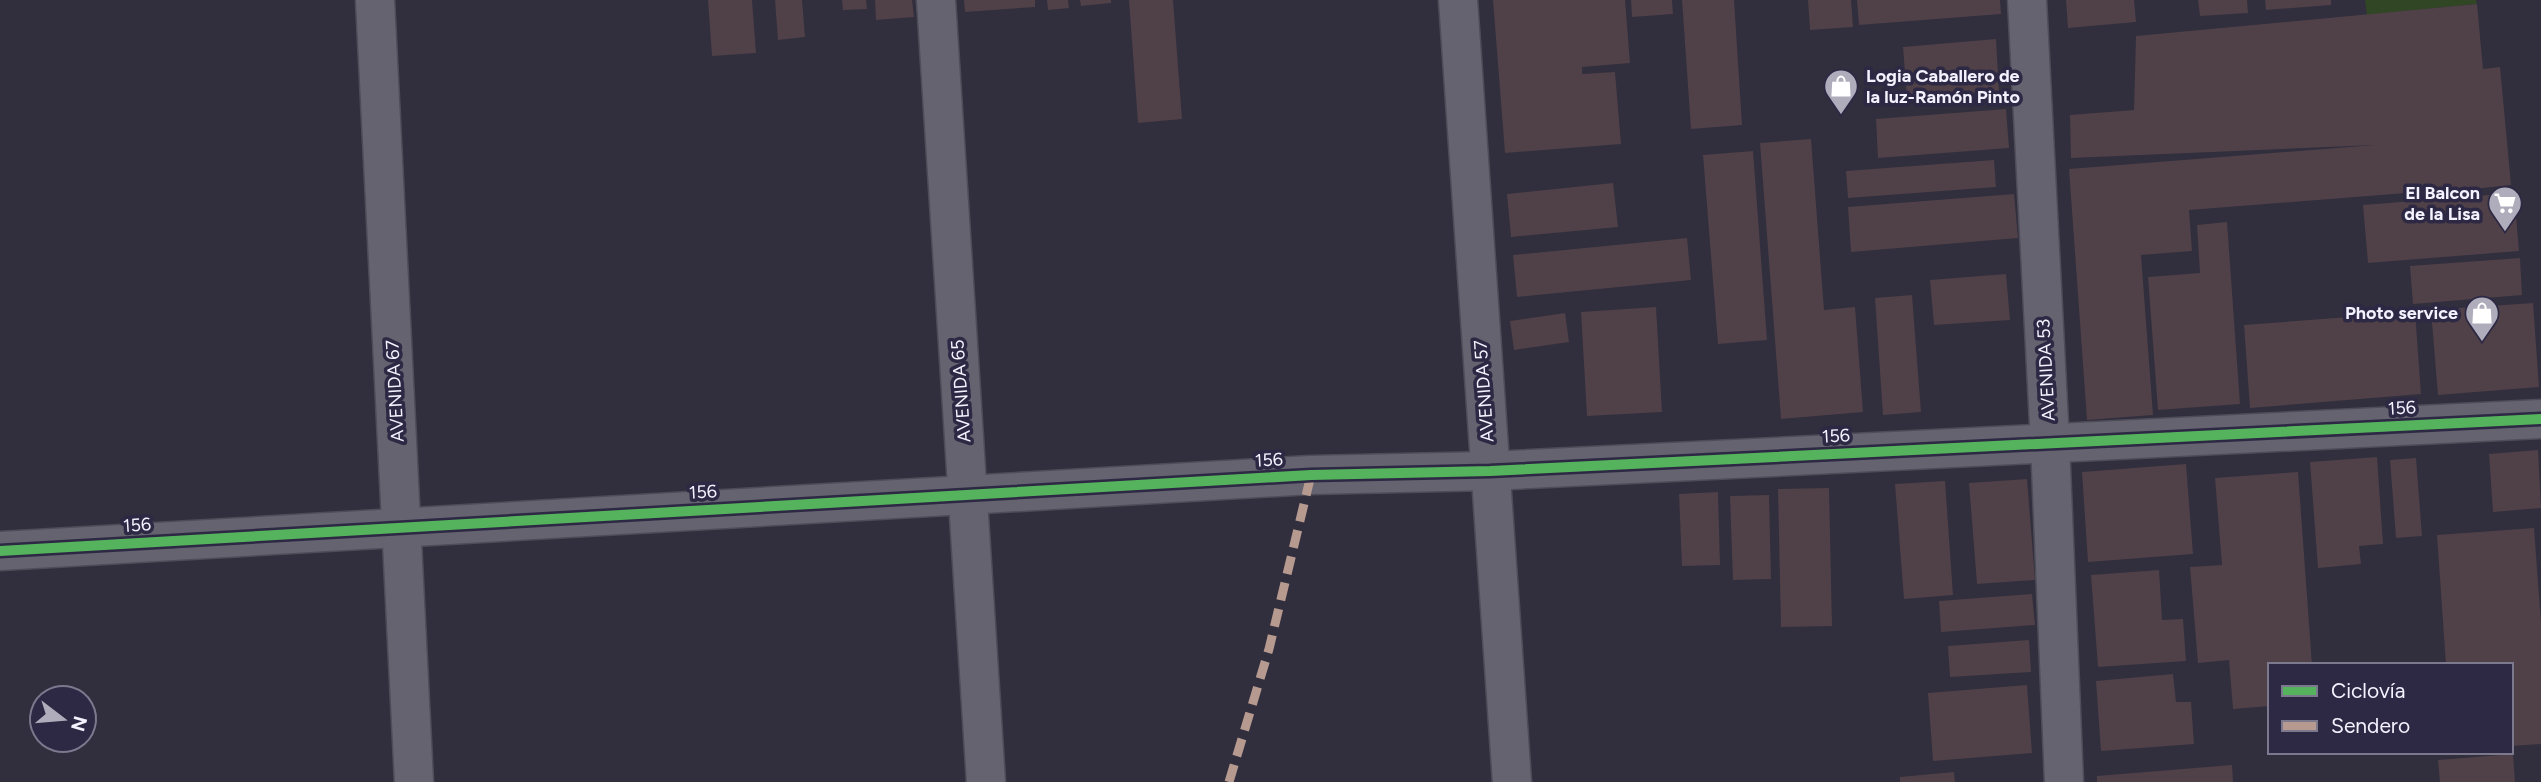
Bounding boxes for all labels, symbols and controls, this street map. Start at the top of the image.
place label: Logia Caballero de la luz-Ramón Pinto [1866,65,2020,108]
shop icon: Logia Caballero de la luz-Ramón Pinto [1822,67,1860,116]
place label: El Balcon de la Lisa [2404,182,2480,225]
supermarket icon: El Balcon de la Lisa [2486,184,2524,233]
shop icon: Photo service [2463,294,2501,343]
place label: Photo service [2345,302,2458,324]
street label: AVENIDA 53 [2032,318,2060,422]
street label: AVENIDA 67 [381,339,409,443]
street label: AVENIDA 65 [946,339,976,443]
street label: AVENIDA 57 [1469,339,1499,443]
street label: 156 [2387,396,2417,420]
street label: 156 [1821,424,1851,448]
street label: 156 [1254,448,1284,472]
street label: 156 [688,480,718,504]
street label: 156 [122,513,152,537]
legend [2268,663,2513,754]
text: Ciclovía [2331,678,2405,703]
north arrow [28,684,98,754]
text: N [66,713,92,734]
text: Sendero [2331,713,2410,738]

